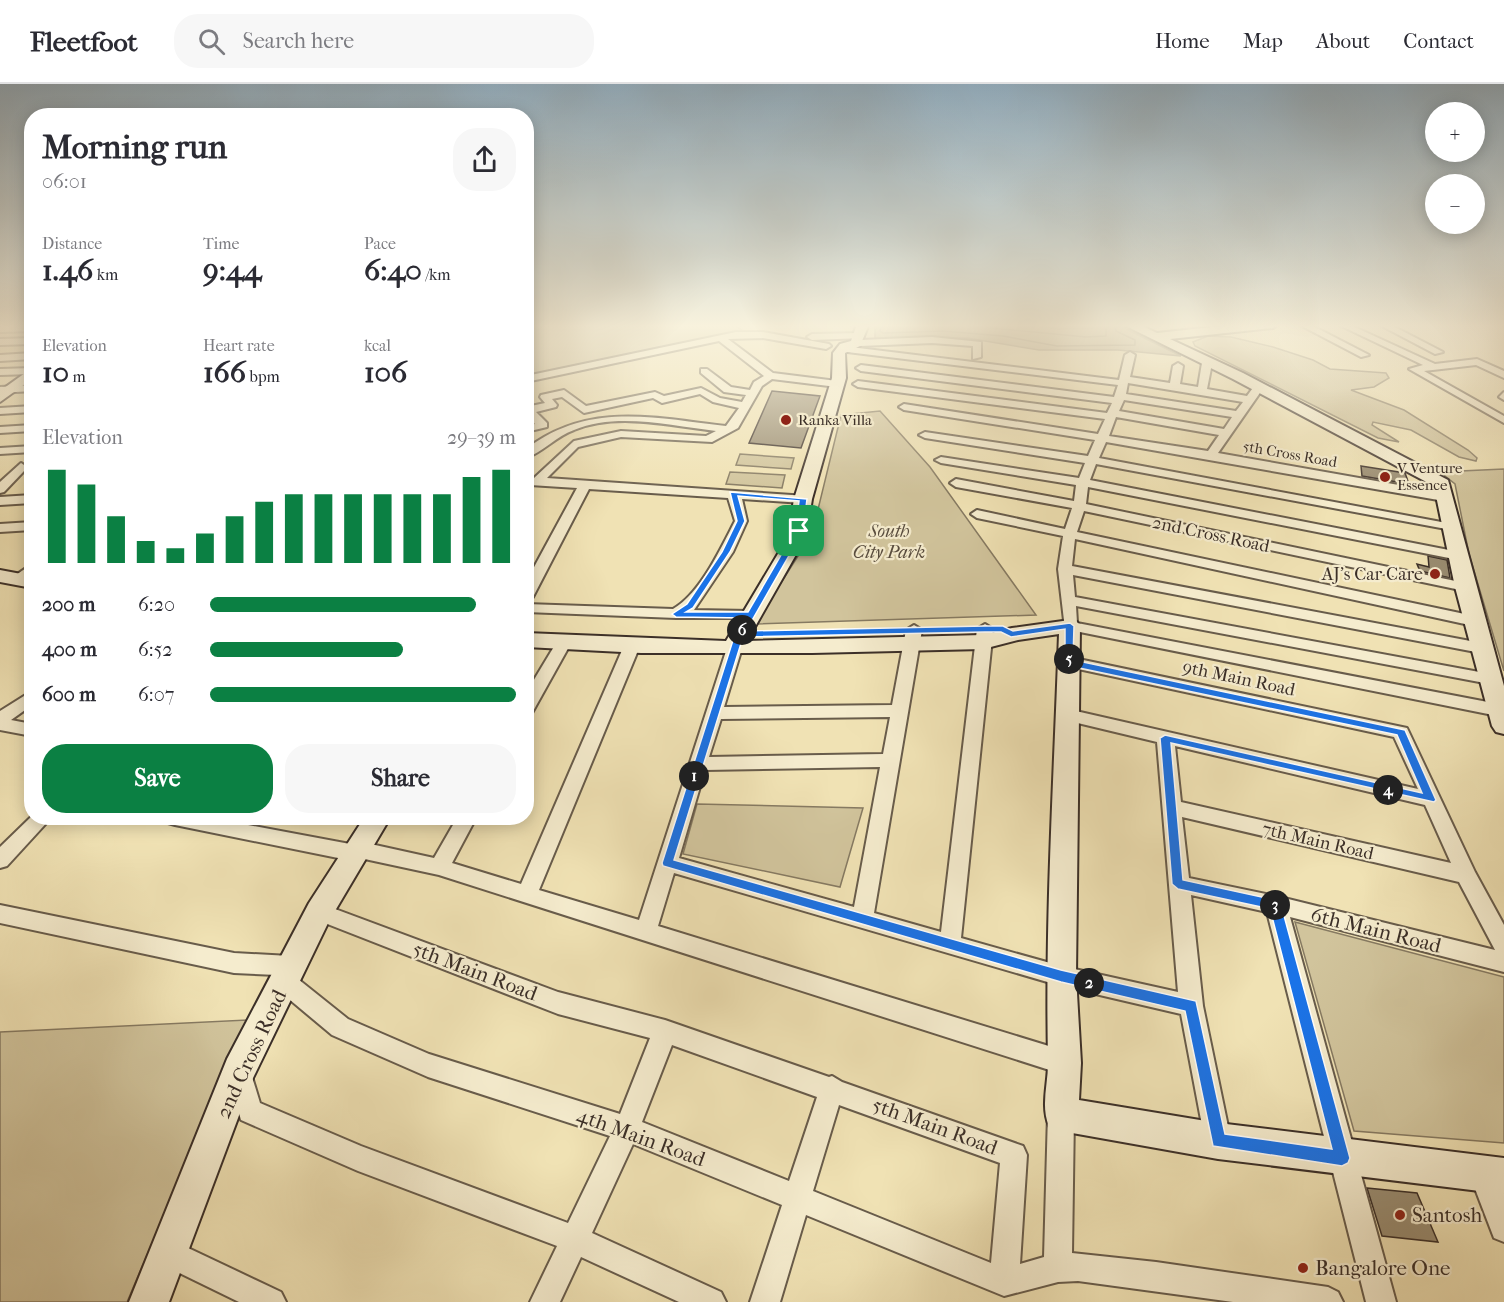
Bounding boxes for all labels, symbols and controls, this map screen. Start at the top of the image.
search box [174,14,594,68]
text: Fleetfoot [30,25,138,58]
icon: search [195,25,228,58]
text: Search here [243,28,354,54]
text: Home [1155,29,1210,53]
text: Map [1243,29,1283,53]
text: About [1316,29,1370,53]
text: Contact [1403,29,1474,53]
map controls [1425,102,1485,234]
button: + [1425,102,1485,162]
text: Morning run [42,128,227,167]
button: share [453,128,516,191]
text: 06:01 [42,170,87,193]
button: − [1425,174,1485,234]
text: Distance [42,234,102,253]
text: Time [203,234,239,253]
text: Pace [364,234,396,253]
text: 1.46 [42,253,93,288]
text: 9:44 [203,253,262,288]
text: 6:40 [364,253,422,288]
text: km [93,265,118,284]
text: /km [422,265,451,284]
text: Elevation [42,336,107,355]
text: Heart rate [203,336,275,355]
text: kcal [364,336,391,355]
text: 10 [42,355,69,390]
text: 166 [203,355,246,390]
text: 106 [364,355,407,390]
text: m [69,367,86,386]
text: bpm [246,367,280,386]
place label: Ranka Villa [798,411,873,429]
marker: Ranka Villa [779,413,793,427]
text: Elevation [42,426,123,449]
text: 29–39 m [447,426,516,449]
street label: 5th Cross Road [1242,437,1339,471]
place label: V Venture Essence [1396,459,1463,494]
marker: V Venture Essence [1378,470,1392,484]
pin [773,505,824,556]
street label: 2nd Cross Road [1150,512,1272,557]
icon: arrive [782,514,815,547]
park label: South City Park [853,521,925,563]
place label: AJ's Car Care [1321,564,1423,585]
marker: AJ's Car Care [1428,567,1442,581]
text: 200 m [42,593,95,616]
text: 6:20 [138,593,175,616]
pin: 6 [727,615,757,645]
text: 6 [738,620,746,639]
text: 400 m [42,638,97,661]
text: 6:52 [138,638,173,661]
pin: 5 [1054,644,1084,674]
text: 5 [1066,649,1072,668]
street label: 9th Main Road [1181,656,1297,701]
text: 600 m [42,683,96,706]
text: 6:07 [138,683,174,706]
button: Save [42,744,273,813]
button: Share [285,744,516,813]
pin: 1 [679,761,709,791]
text: 1 [691,766,697,785]
pin: 4 [1373,775,1403,805]
text: 4 [1383,780,1393,799]
street label: 7th Main Road [1260,818,1376,865]
pin: 3 [1260,890,1290,920]
text: 3 [1272,895,1278,914]
street label: 6th Main Road [1308,902,1444,958]
street label: 5th Main Road [409,936,541,1006]
pin: 2 [1074,968,1104,998]
text: 2 [1085,973,1093,992]
street label: 2nd Cross Road [211,985,292,1122]
street label: 5th Main Road [869,1092,1001,1160]
street label: 4th Main Road [574,1103,709,1172]
place label: Santosh [1412,1203,1482,1227]
marker: Santosh [1393,1208,1407,1222]
place label: Bangalore One [1315,1256,1450,1280]
marker: Bangalore One [1296,1261,1310,1275]

